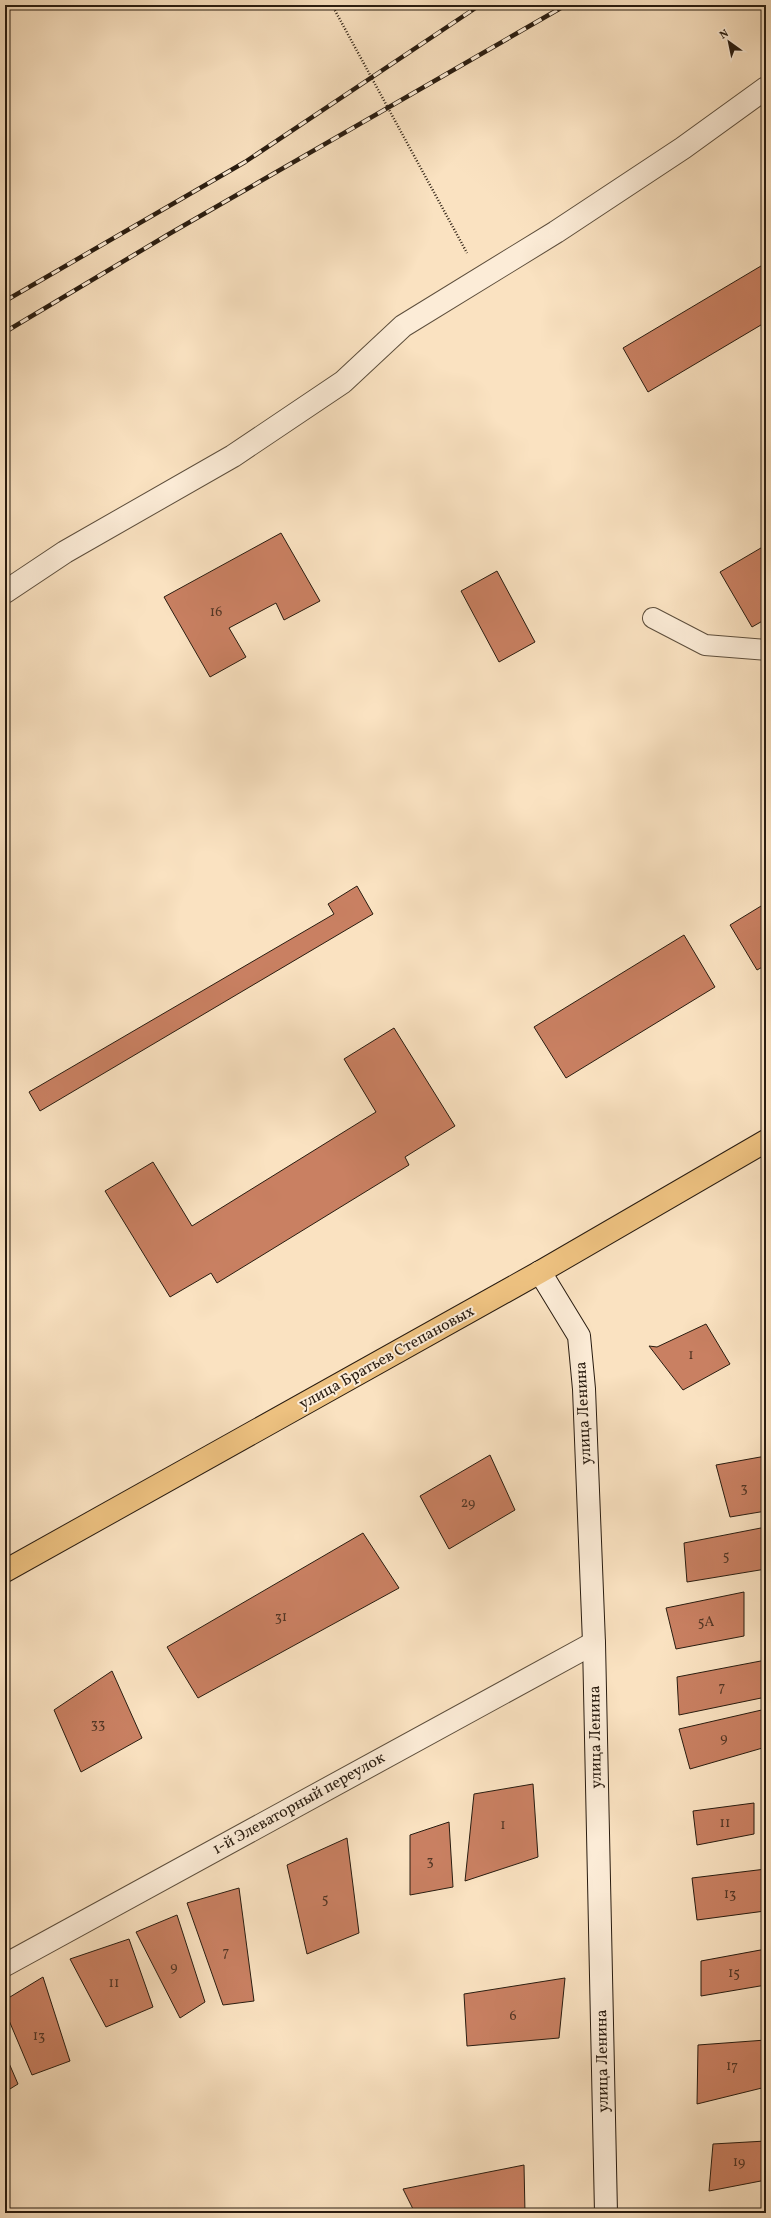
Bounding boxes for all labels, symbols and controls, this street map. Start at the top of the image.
north arrow [709,22,749,62]
text: N [717,26,732,43]
house number: 16 [210,603,222,622]
street label: улица Братьев Степановых [295,1301,479,1415]
house number: 1 [688,1346,694,1365]
street label: улица Ленина [570,1361,598,1465]
house number: 3 [740,1479,748,1498]
house number: 29 [461,1494,475,1513]
house number: 5 [723,1547,729,1566]
house number: 31 [275,1608,287,1627]
house number: 5А [698,1613,714,1632]
house number: 7 [719,1678,726,1697]
street label: улица Ленина [584,1685,608,1789]
house number: 33 [91,1715,105,1734]
house number: 9 [720,1729,728,1748]
street label: 1-й Элеваторный переулок [209,1747,390,1861]
house number: 11 [720,1814,730,1833]
house number: 1 [500,1816,506,1835]
house number: 3 [426,1852,434,1871]
house number: 13 [724,1885,736,1904]
house number: 5 [322,1890,328,1909]
house number: 7 [223,1943,230,1962]
house number: 9 [170,1958,178,1977]
house number: 15 [728,1964,740,1983]
house number: 11 [109,1974,119,1993]
house number: 6 [509,2007,517,2026]
street label: улица Ленина [591,2009,615,2113]
house number: 13 [33,2027,45,2046]
house number: 17 [726,2057,738,2076]
house number: 19 [733,2153,745,2172]

